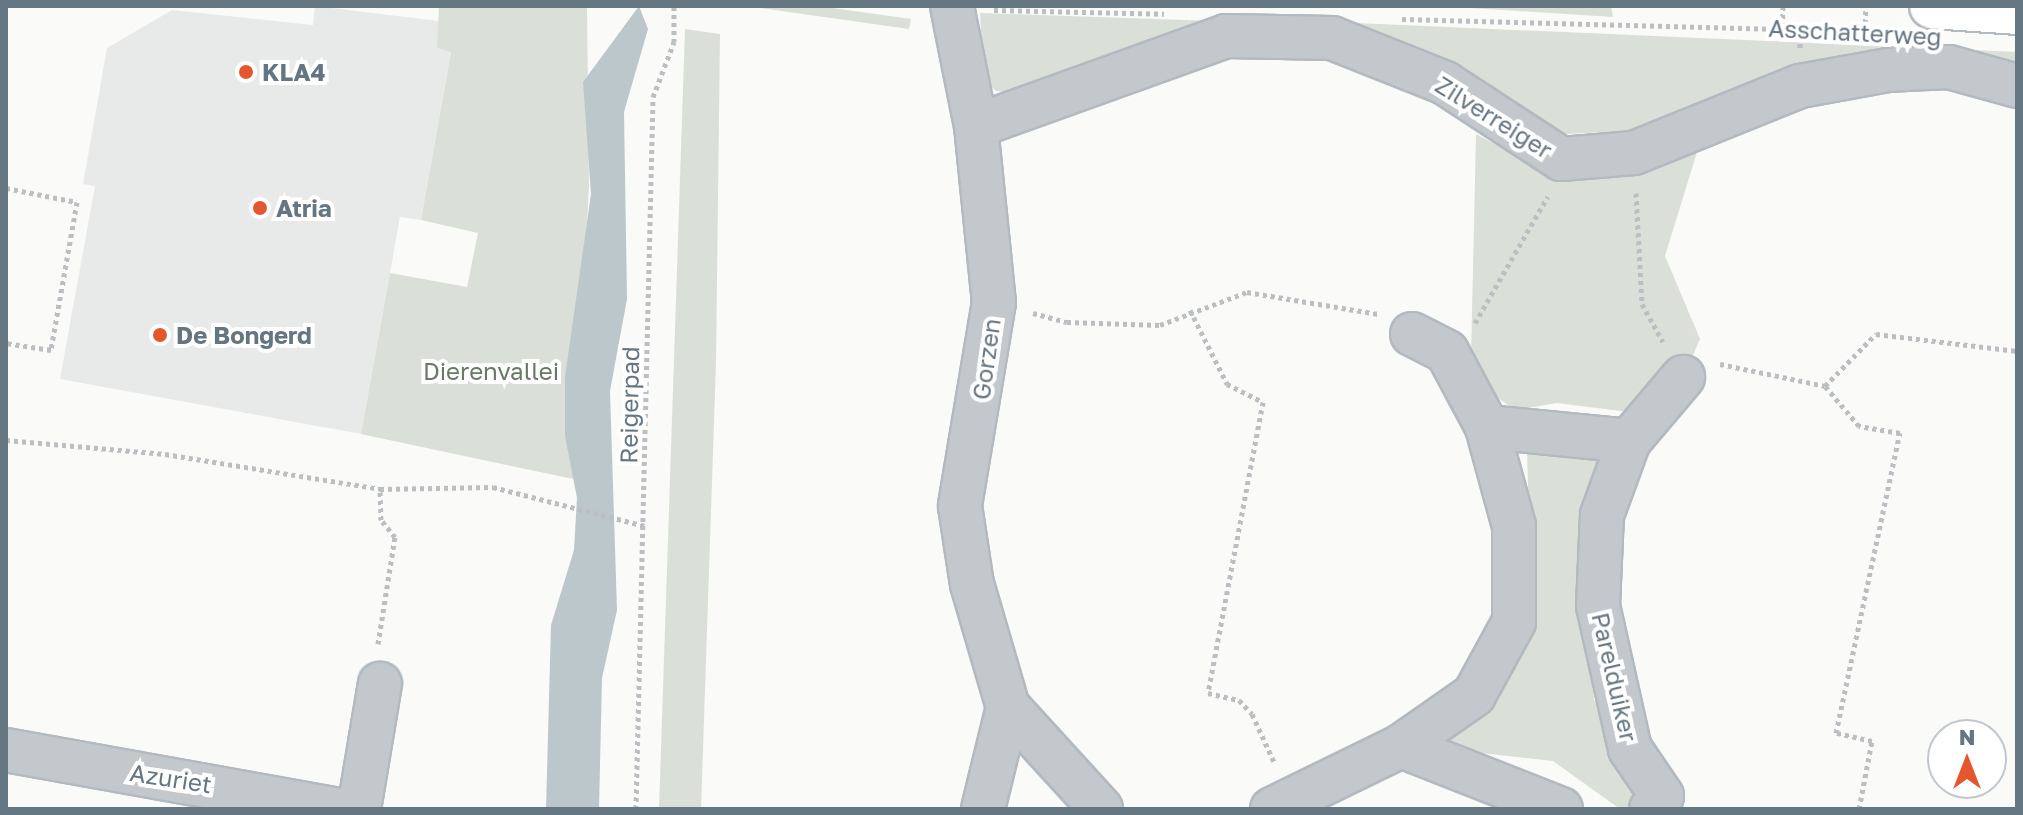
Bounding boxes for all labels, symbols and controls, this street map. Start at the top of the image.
street label: Asschatterweg [1768,13,1942,51]
place label: KLA4 [262,58,326,86]
marker: KLA4 [237,63,255,81]
street label: Zilverreiger [1430,70,1558,164]
place label: Atria [276,194,332,222]
marker: Atria [251,199,269,217]
street label: Gorzen [966,316,1006,402]
place label: De Bongerd [176,321,312,349]
marker: De Bongerd [151,326,169,344]
street label: Reigerpad [614,346,644,464]
park label: Dierenvallei [423,357,559,385]
street label: Parelduiker [1586,610,1644,744]
north arrow [1927,719,2007,799]
text: N [1959,723,1975,750]
street label: Azuriet [128,757,214,799]

